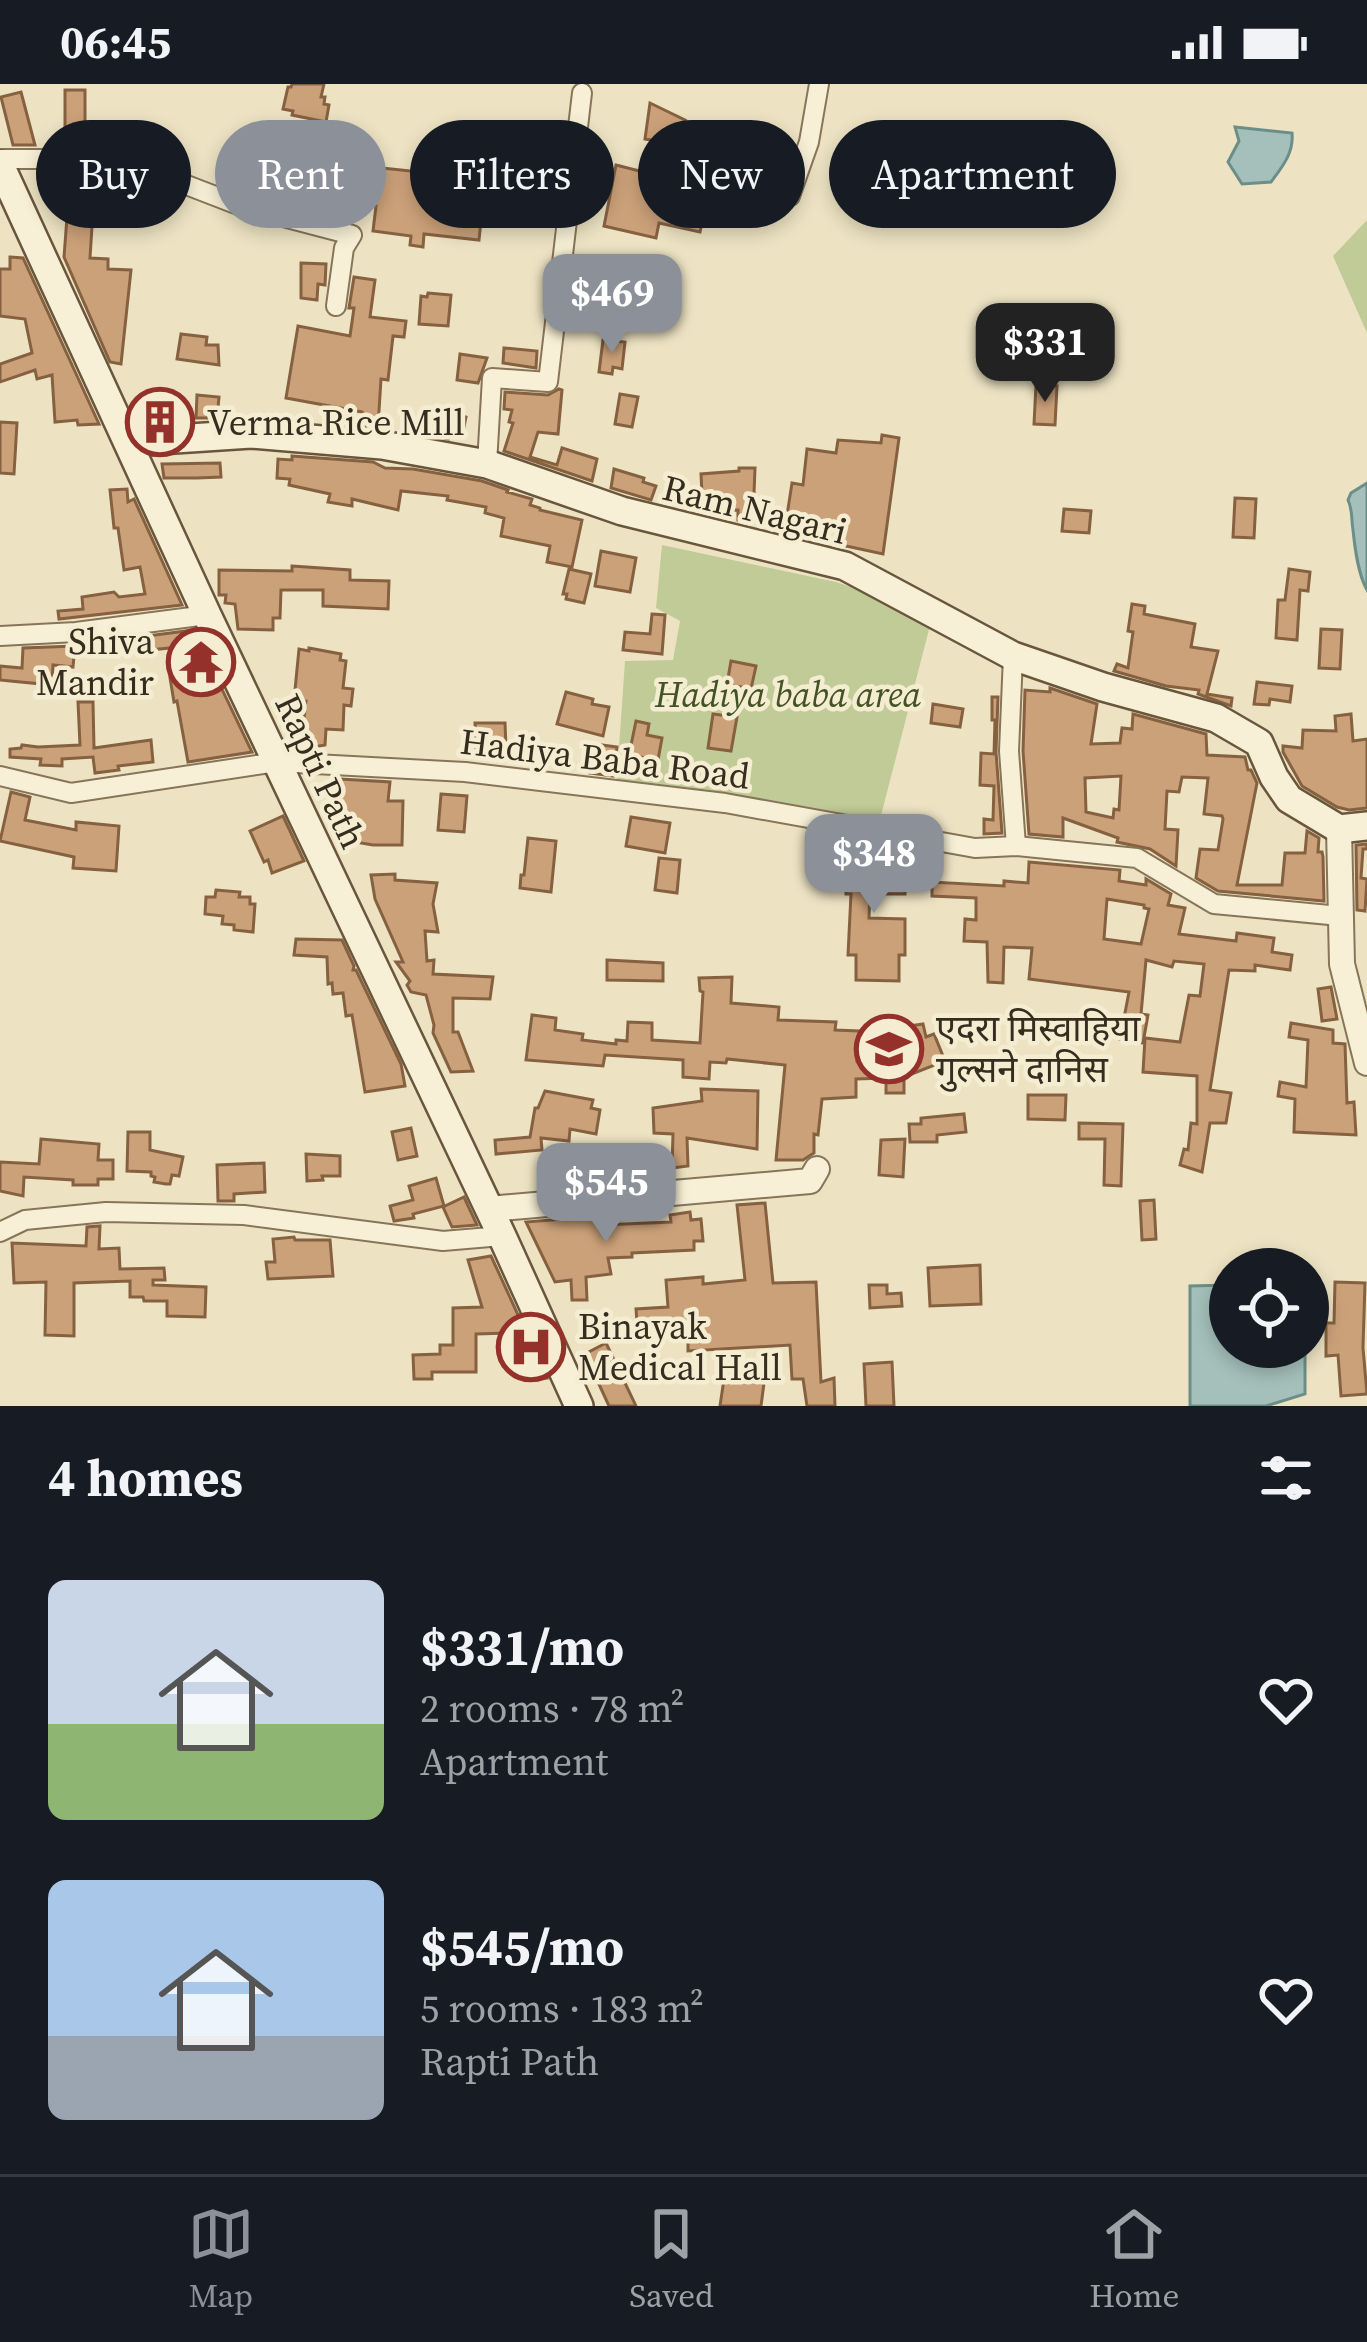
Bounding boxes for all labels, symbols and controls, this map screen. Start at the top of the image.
text: 06:45 [60,11,171,73]
chip: Buy [36,120,191,228]
chip: Rent [215,120,386,228]
chip: Filters [410,120,614,228]
chip: New [638,120,805,228]
chip: Apartment [829,120,1116,228]
pin: $469 [541,254,683,356]
text: $469 [570,266,654,319]
pin: $331 [974,303,1116,405]
text: $331 [1003,315,1087,368]
building icon: Verma Rice Mill [125,387,195,457]
place label: Verma Rice Mill [207,398,465,447]
street label: Ram Nagari [658,463,852,556]
place label: Shiva Mandir [36,617,155,707]
temple icon: Shiva Mandir [166,627,236,697]
park label: Hadiya baba area [654,670,922,719]
street label: Rapti Path [263,686,378,856]
street label: Hadiya Baba Road [457,716,752,801]
pin: $348 [803,814,945,916]
text: $348 [832,826,916,879]
place label: एदरा मिस्वाहिया गुल्सने दानिस [936,1004,1141,1094]
school or university icon: एदरा मिस्वाहिया गुल्सने दानिस [854,1014,924,1084]
pin: $545 [535,1143,677,1245]
text: $545 [564,1155,648,1208]
map controls [1209,1248,1329,1368]
button: locate [1209,1248,1329,1368]
place label: Binayak Medical Hall [578,1302,782,1392]
hospital icon: Binayak Medical Hall [496,1312,566,1382]
text: 4 homes [48,1443,243,1513]
icon: filters [1253,1445,1319,1511]
text: $331/mo [420,1612,624,1682]
icon: home [144,1628,288,1772]
icon: heart [1253,1667,1319,1733]
text: 2 rooms · 78 m² [420,1682,684,1735]
text: Apartment [420,1735,608,1788]
text: $545/mo [420,1912,624,1982]
icon: home [144,1928,288,2072]
icon: heart [1253,1967,1319,2033]
text: 5 rooms · 183 m² [420,1982,704,2035]
text: Rapti Path [420,2035,599,2088]
tab: Map [188,2201,254,2318]
tab: Saved [629,2201,714,2318]
tab: Home [1089,2201,1179,2318]

